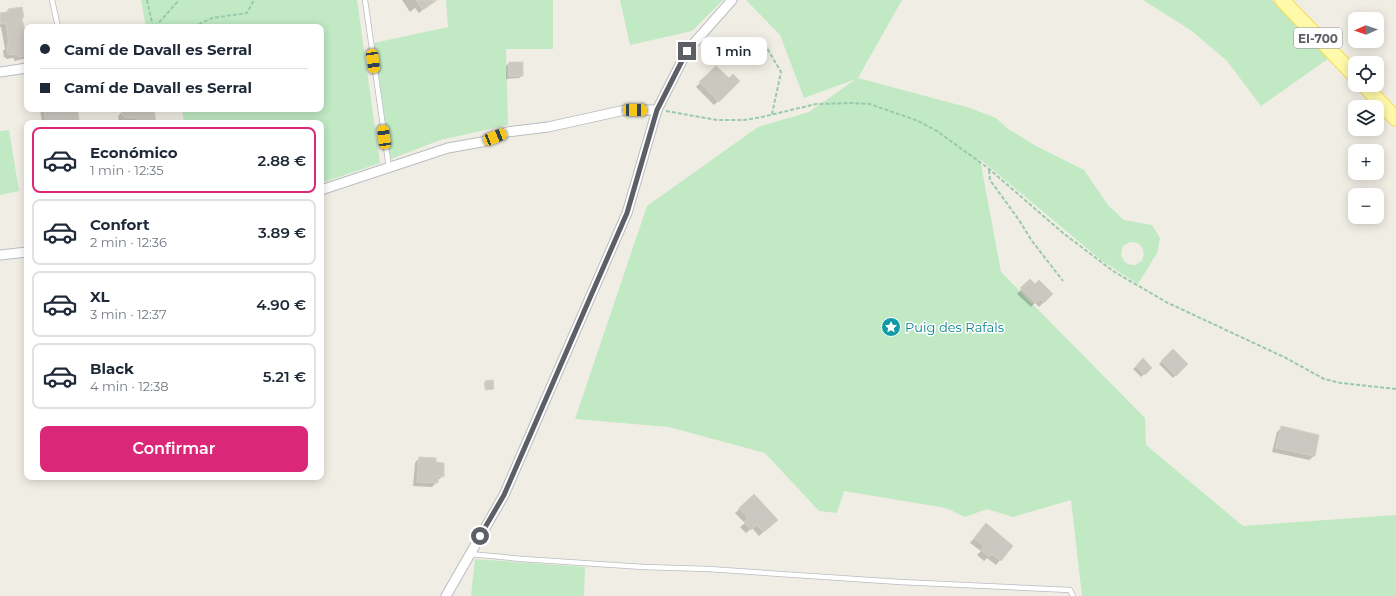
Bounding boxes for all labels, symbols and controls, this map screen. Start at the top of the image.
north arrow [1348,12,1384,48]
map controls [1348,12,1384,224]
road number: EI-700 [1294,28,1342,48]
callout: 1 min [701,37,767,65]
text: Camí de Davall es Serral [64,40,252,59]
route end [678,42,696,60]
text: 1 min [717,43,751,59]
car [365,48,381,74]
button: locate [1348,56,1384,92]
text: Camí de Davall es Serral [64,78,252,97]
button: layers [1348,100,1384,136]
car [623,104,647,116]
car [376,124,392,150]
car [482,127,508,147]
icon: car [42,142,78,178]
text: Económico [90,143,178,162]
button: + [1348,144,1384,180]
text: 2.88 € [258,151,306,170]
text: 1 min · 12:35 [90,162,164,178]
button: − [1348,188,1384,224]
icon: car [42,214,78,250]
text: Confort [90,215,150,234]
text: 3.89 € [258,223,306,242]
text: 2 min · 12:36 [90,234,167,250]
icon: car [42,286,78,322]
text: XL [90,287,109,306]
text: 4.90 € [256,295,306,314]
text: 3 min · 12:37 [90,306,167,322]
place icon: Puig des Rafals [880,316,902,338]
place label: Puig des Rafals [905,319,1004,335]
icon: car [42,358,78,394]
text: Black [90,359,134,378]
text: 5.21 € [263,367,306,386]
text: 4 min · 12:38 [90,378,169,394]
button: Confirmar [40,426,308,472]
route start [471,527,489,545]

